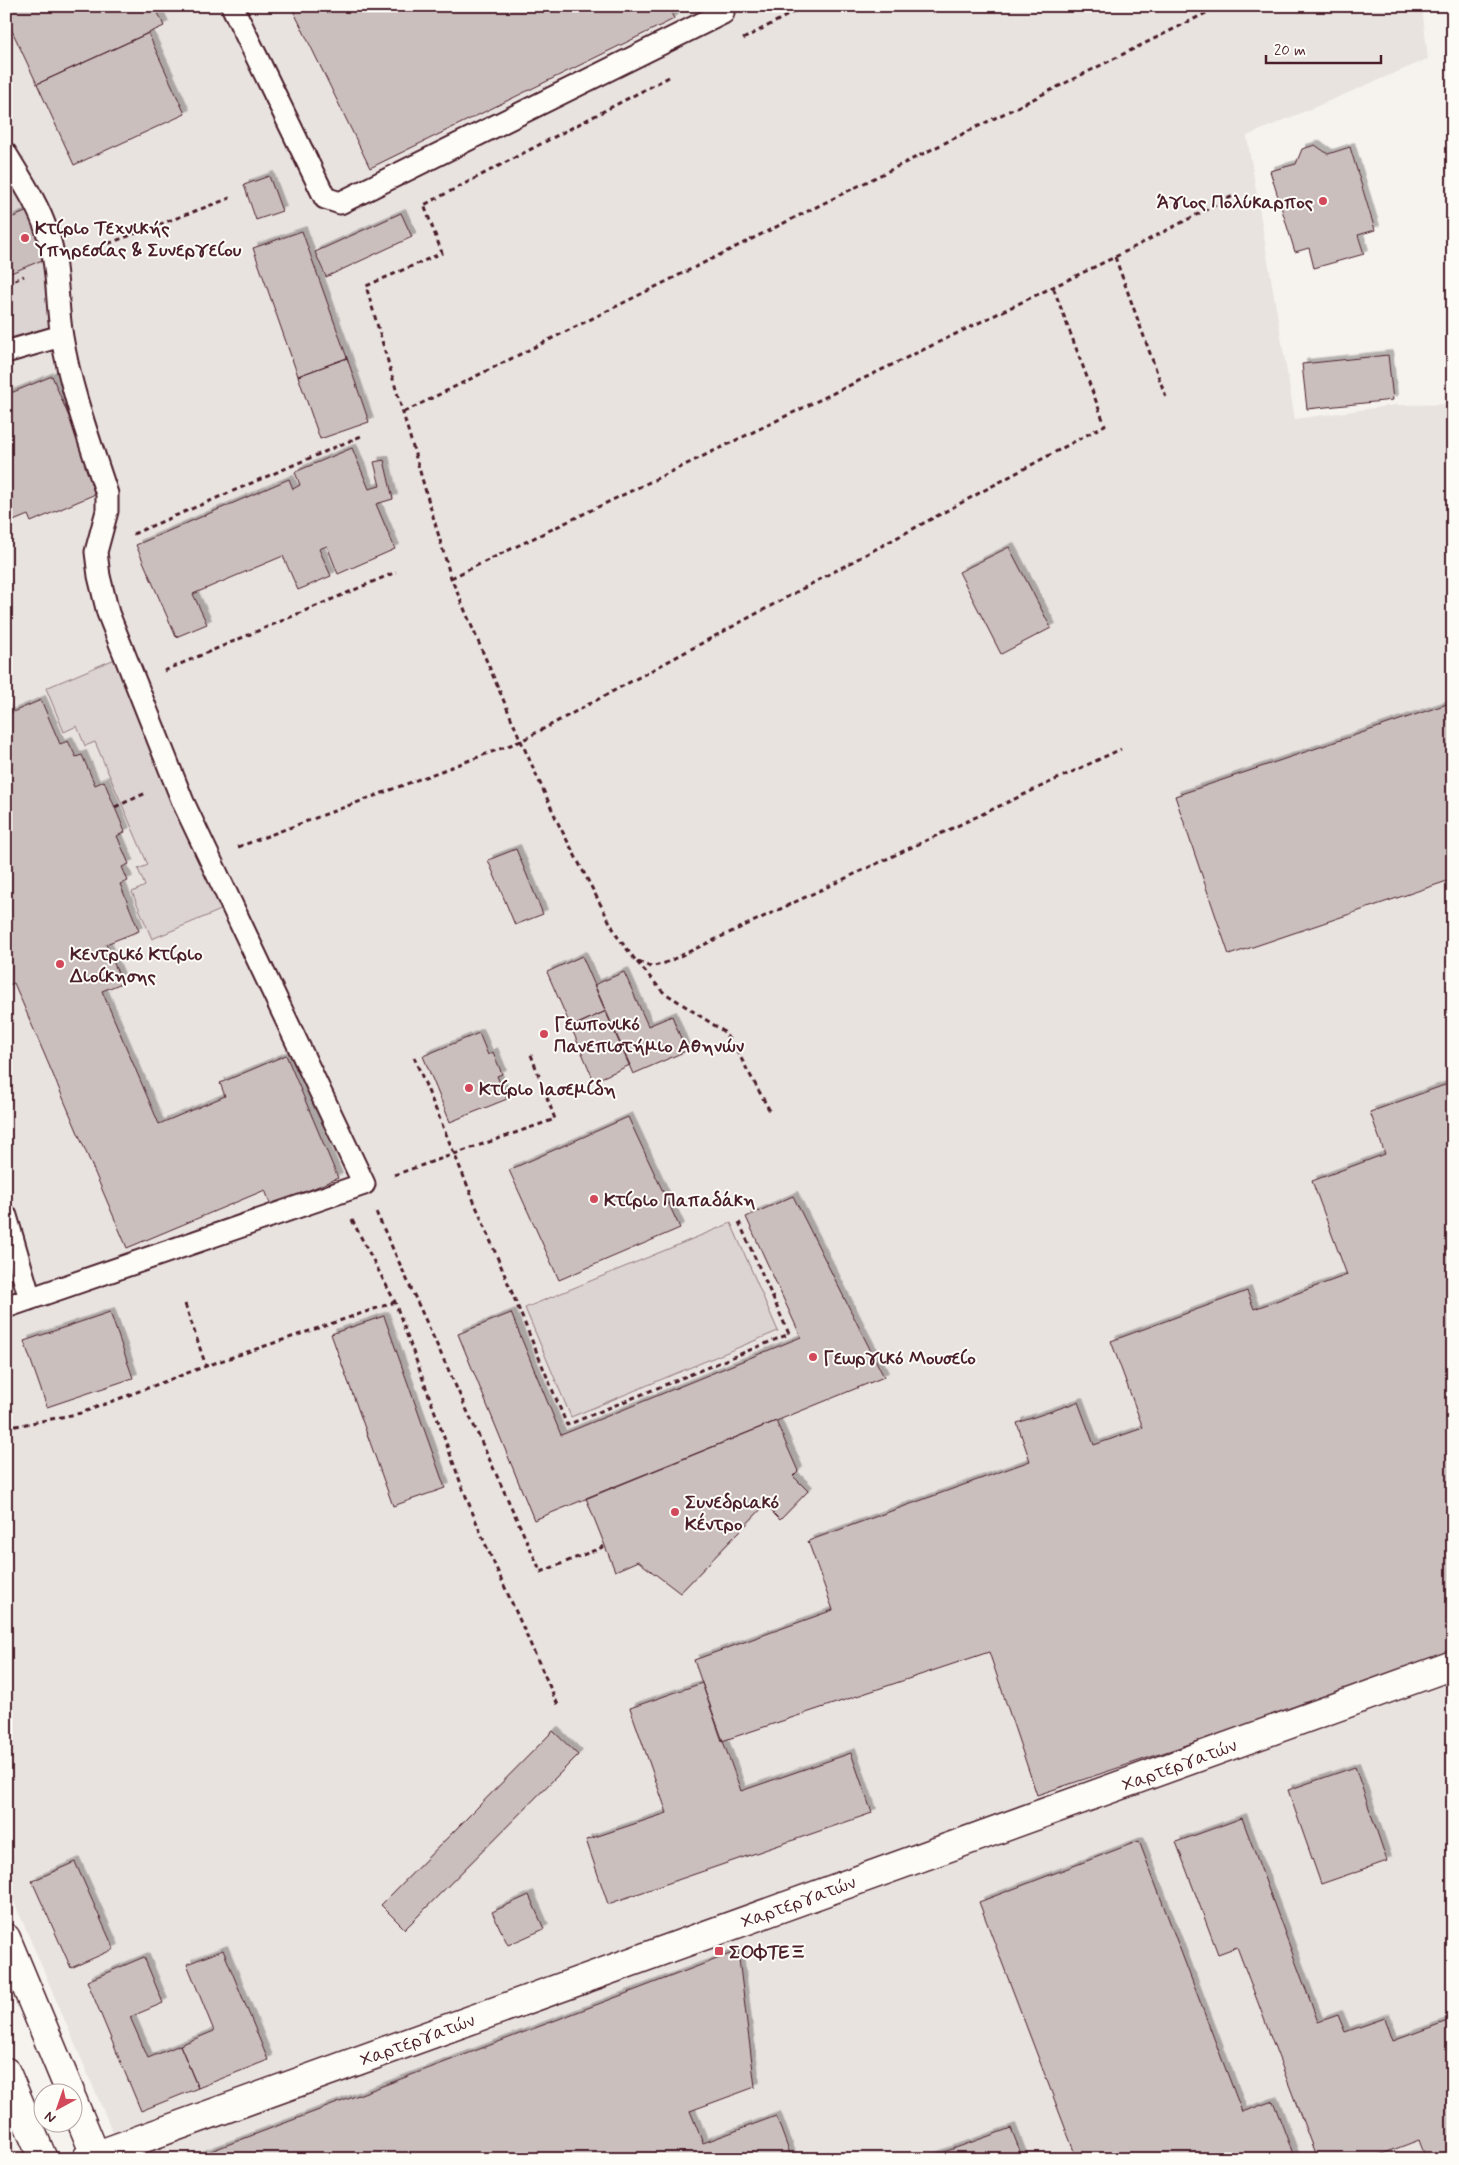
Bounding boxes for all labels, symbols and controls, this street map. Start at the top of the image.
scale bar [1266,32,1382,64]
text: 20 m [1274,41,1306,61]
place label: Άγιος Πολύκαρπος [1157,190,1314,215]
marker: Άγιος Πολύκαρπος [1317,195,1329,207]
place label: Κτίριο Τεχνικής Υπηρεσίας & Συνεργείου [35,216,242,263]
marker: Κτίριο Τεχνικής Υπηρεσίας & Συνεργείου [19,232,31,244]
place label: Κεντρικό Κτίριο Διοίκησης [69,942,203,989]
marker: Κεντρικό Κτίριο Διοίκησης [54,958,66,970]
place label: Γεωπονικό Πανεπιστήμιο Αθηνών [554,1012,745,1059]
marker: Γεωπονικό Πανεπιστήμιο Αθηνών [538,1028,550,1040]
place label: Κτίριο Ιασεμίδη [479,1077,616,1102]
marker: Κτίριο Ιασεμίδη [463,1082,475,1094]
place label: Κτίριο Παπαδάκη [604,1188,755,1213]
marker: Κτίριο Παπαδάκη [588,1193,600,1205]
place label: Γεωργικό Μουσείο [823,1346,976,1371]
marker: Γεωργικό Μουσείο [807,1351,819,1363]
place label: Συνεδριακό Κέντρο [685,1490,780,1537]
marker: Συνεδριακό Κέντρο [669,1506,681,1518]
street label: Χαρτεργατών [1118,1733,1241,1798]
street label: Χαρτεργατών [737,1870,860,1935]
place label: ΣΟΦΤΕΞ [729,1940,805,1965]
marker: ΣΟΦΤΕΞ [713,1945,725,1957]
street label: Χαρτεργατών [356,2008,479,2073]
north arrow [32,2082,82,2132]
text: N [41,2107,60,2127]

